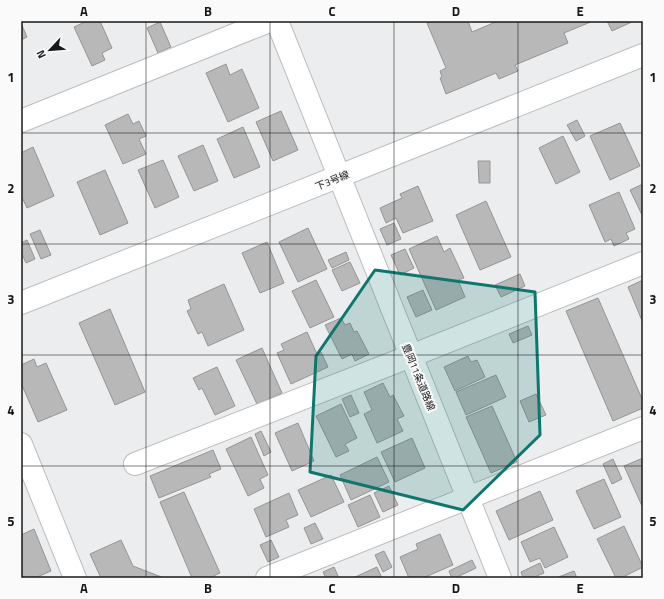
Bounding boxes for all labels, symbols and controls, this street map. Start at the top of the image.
text: A [80,1,88,21]
text: B [204,1,212,21]
text: C [328,1,336,21]
text: D [452,1,460,21]
text: E [576,1,584,21]
north arrow [30,30,70,70]
text: N [32,47,50,61]
text: 1 [7,67,15,87]
text: 1 [649,67,657,87]
street label: 下3号線 [313,167,352,194]
text: 2 [7,178,15,198]
text: 2 [649,178,657,198]
text: 3 [7,289,15,309]
text: 3 [649,289,657,309]
street label: 豊岡11条道路線 [398,341,439,413]
text: 4 [7,400,15,420]
text: 4 [649,400,657,420]
text: 5 [7,511,15,531]
text: 5 [649,511,657,531]
text: A [80,578,88,598]
text: B [204,578,212,598]
text: C [328,578,336,598]
text: D [452,578,460,598]
text: E [576,578,584,598]

